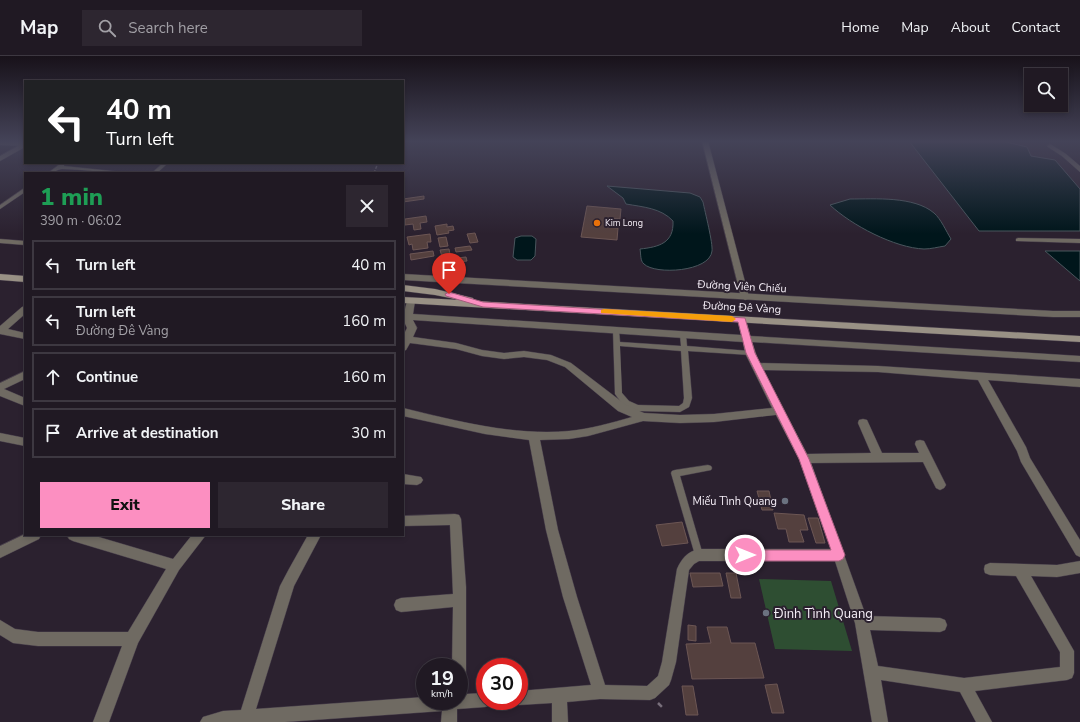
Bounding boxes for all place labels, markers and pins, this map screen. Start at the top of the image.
place label: Kim Long [605,217,643,229]
marker: Kim Long [592,218,602,228]
pin [432,253,466,294]
place label: Miếu Tình Quang [693,494,777,509]
marker: Miếu Tình Quang [780,496,790,506]
place label: Đình Tình Quang [773,605,873,623]
marker: Đình Tình Quang [761,608,771,618]

